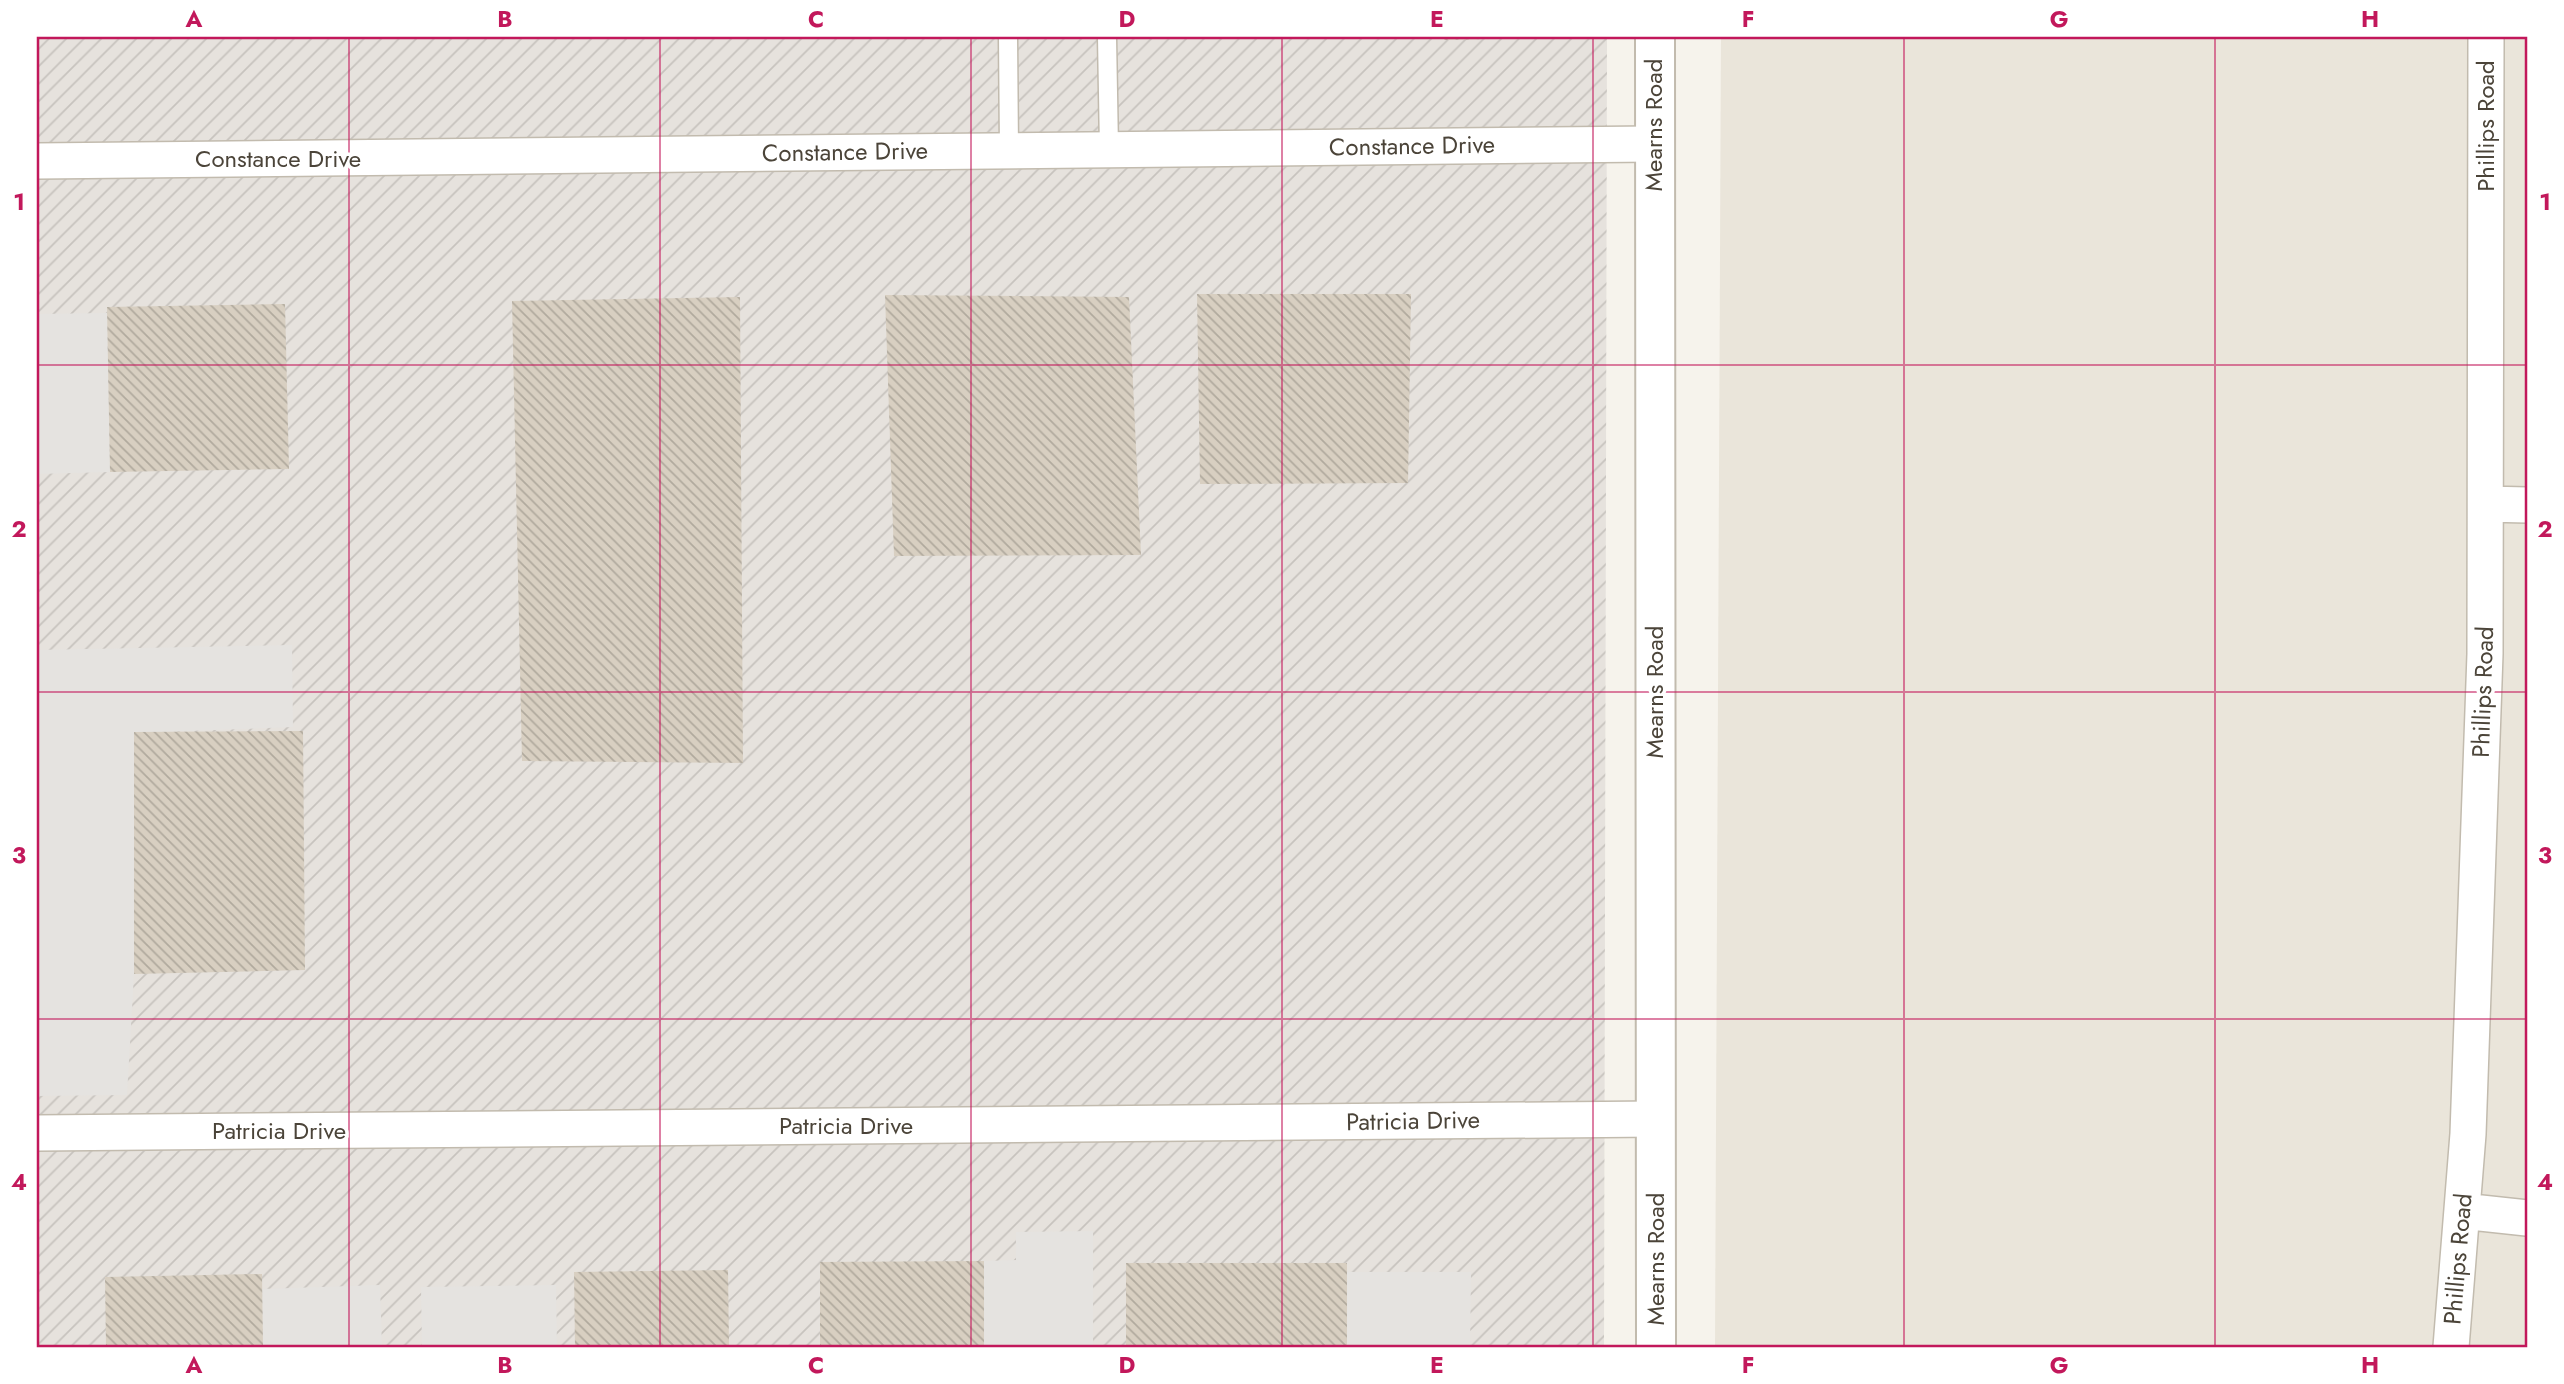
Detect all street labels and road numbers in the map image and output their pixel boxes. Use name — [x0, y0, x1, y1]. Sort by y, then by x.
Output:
street label: Mearns Road — [1636, 59, 1671, 191]
street label: Phillips Road — [2468, 60, 2503, 192]
street label: Constance Drive — [1329, 127, 1495, 164]
street label: Constance Drive — [762, 133, 928, 170]
street label: Constance Drive — [195, 141, 361, 176]
street label: Mearns Road — [1637, 626, 1672, 758]
street label: Phillips Road — [2463, 626, 2502, 758]
street label: Patricia Drive — [1346, 1102, 1480, 1139]
street label: Patricia Drive — [779, 1108, 913, 1143]
street label: Patricia Drive — [212, 1113, 346, 1148]
street label: Phillips Road — [2434, 1192, 2481, 1326]
street label: Mearns Road — [1638, 1193, 1673, 1325]

